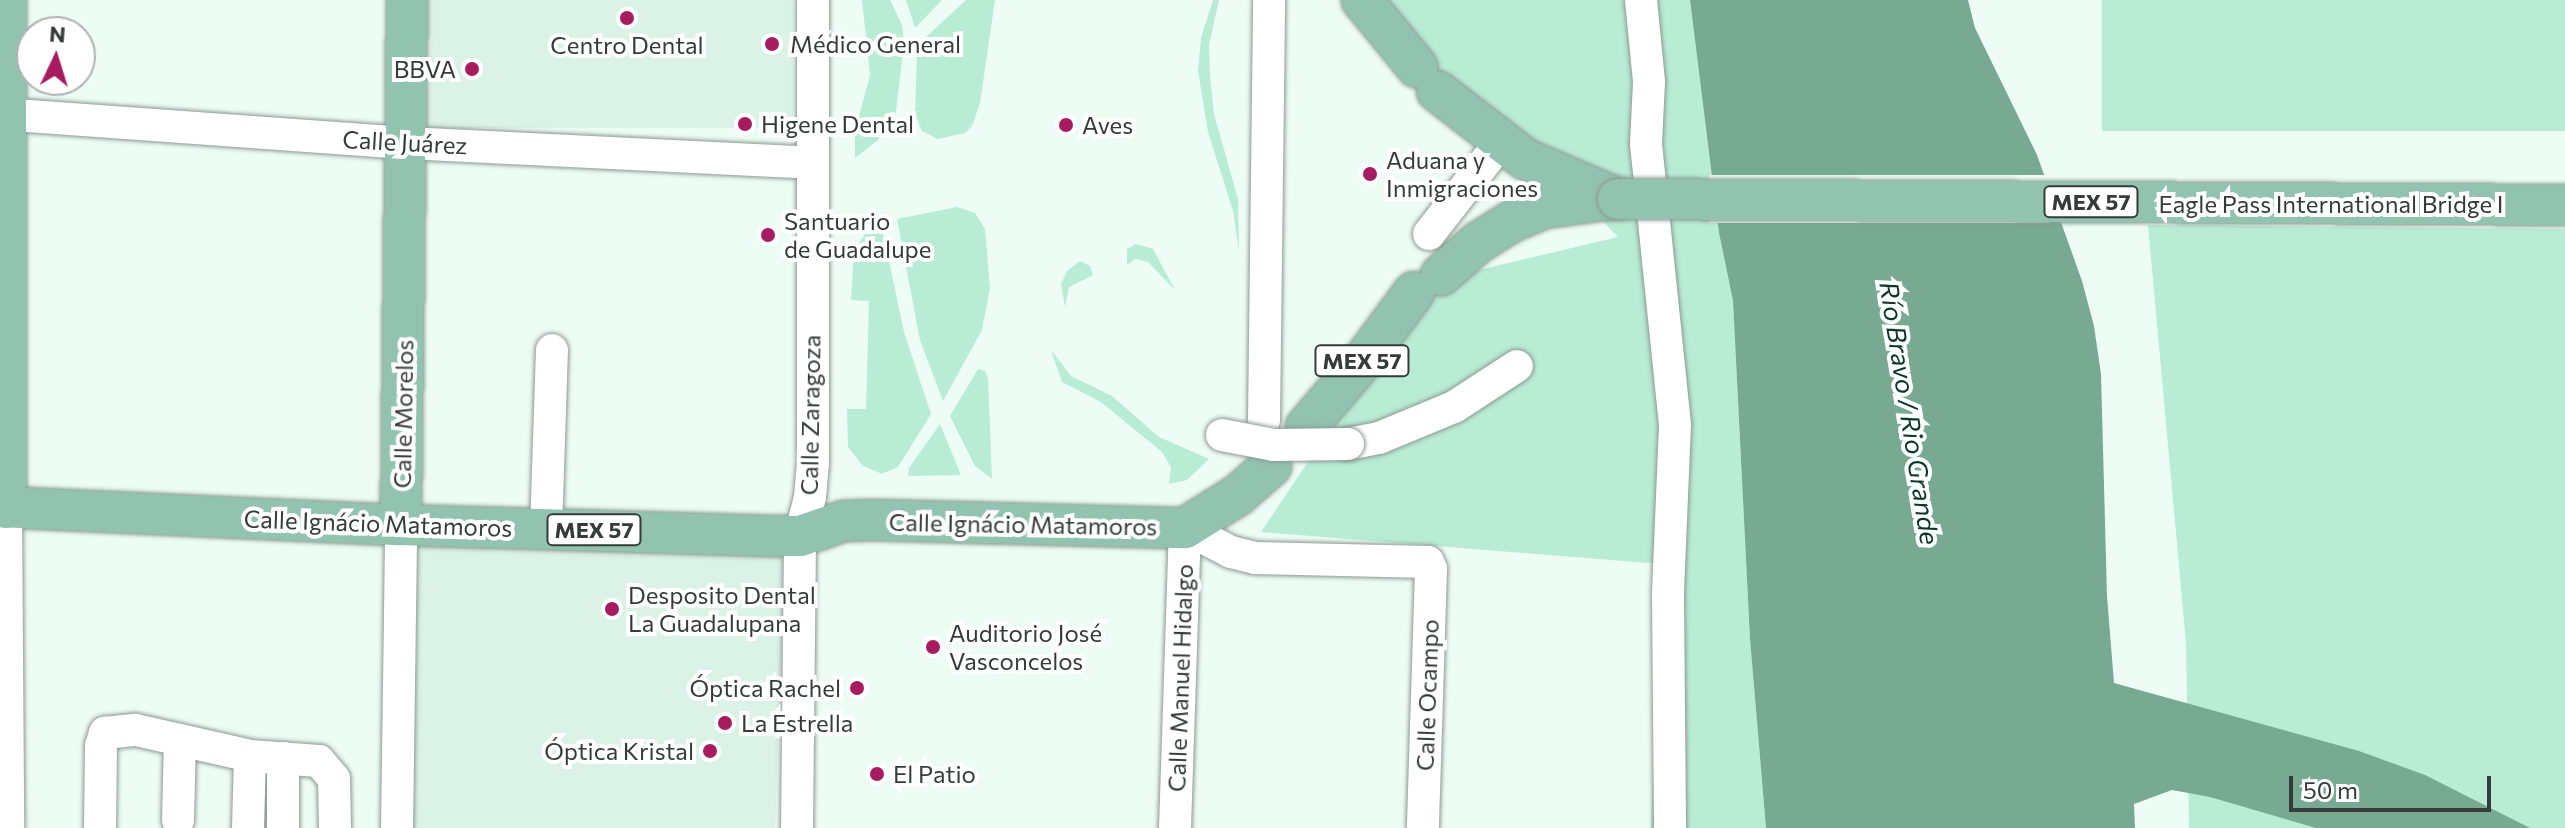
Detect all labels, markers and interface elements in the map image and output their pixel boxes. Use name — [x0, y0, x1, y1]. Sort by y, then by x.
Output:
marker: Centro Dental — [618, 9, 636, 27]
north arrow — [16, 16, 96, 96]
text: N — [48, 20, 67, 48]
place label: Médico General — [790, 30, 961, 58]
place label: Centro Dental — [550, 31, 704, 59]
marker: Médico General — [761, 33, 783, 55]
place label: BBVA — [394, 55, 456, 83]
marker: BBVA — [463, 60, 481, 78]
place label: Higene Dental — [761, 110, 914, 138]
place label: Aves — [1082, 111, 1133, 139]
marker: Higene Dental — [736, 115, 754, 133]
marker: Aves — [1057, 116, 1075, 134]
street label: Calle Juárez — [342, 124, 468, 160]
place label: Aduana y Inmigraciones — [1386, 146, 1538, 202]
marker: Aduana y Inmigraciones — [1361, 165, 1379, 183]
road number: MEX 57 — [2043, 184, 2139, 220]
street label: Eagle Pass International Bridge I — [2158, 190, 2504, 218]
place label: Santuario de Guadalupe — [784, 207, 931, 263]
marker: Santuario de Guadalupe — [759, 226, 777, 244]
water label: Río Bravo / Rio Grande — [1874, 279, 1946, 547]
street label: Calle Zaragoza — [794, 334, 826, 496]
street label: Calle Morelos — [387, 339, 419, 489]
road number: MEX 57 — [1314, 343, 1410, 379]
street label: Calle Ignácio Matamoros — [243, 504, 513, 542]
street label: Calle Ignácio Matamoros — [889, 507, 1157, 541]
road number: MEX 57 — [546, 512, 642, 548]
street label: Calle Manuel Hidalgo — [1162, 564, 1198, 792]
place label: Desposito Dental La Guadalupana — [628, 581, 816, 637]
marker: Desposito Dental La Guadalupana — [603, 600, 621, 618]
place label: Auditorio José Vasconcelos — [949, 619, 1102, 675]
street label: Calle Ocampo — [1410, 619, 1444, 771]
marker: Auditorio José Vasconcelos — [924, 638, 942, 656]
place label: Óptica Rachel — [689, 674, 841, 702]
marker: Óptica Rachel — [848, 679, 866, 697]
place label: La Estrella — [741, 709, 853, 737]
marker: La Estrella — [716, 714, 734, 732]
place label: Óptica Kristal — [544, 737, 694, 765]
marker: Óptica Kristal — [701, 742, 719, 760]
place label: El Patio — [893, 760, 976, 788]
scale bar — [2293, 760, 2495, 810]
marker: El Patio — [868, 765, 886, 783]
text: 50 m — [2303, 775, 2358, 804]

